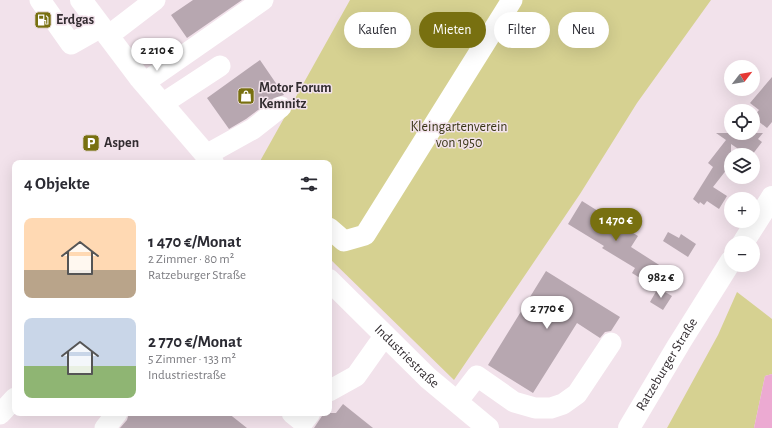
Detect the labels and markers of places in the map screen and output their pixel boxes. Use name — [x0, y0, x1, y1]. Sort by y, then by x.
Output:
fuel station icon: Erdgas — [33, 10, 53, 30]
place label: Erdgas — [56, 13, 94, 27]
pin: 2 210 € — [120, 38, 194, 72]
place label: Motor Forum Kemnitz — [259, 81, 332, 111]
shop icon: Motor Forum Kemnitz — [236, 86, 256, 106]
parking icon: Aspen — [81, 133, 101, 153]
place label: Aspen — [104, 136, 139, 150]
pin: 1 470 € — [579, 208, 653, 242]
pin: 982 € — [633, 265, 689, 299]
pin: 2 770 € — [510, 296, 584, 330]

